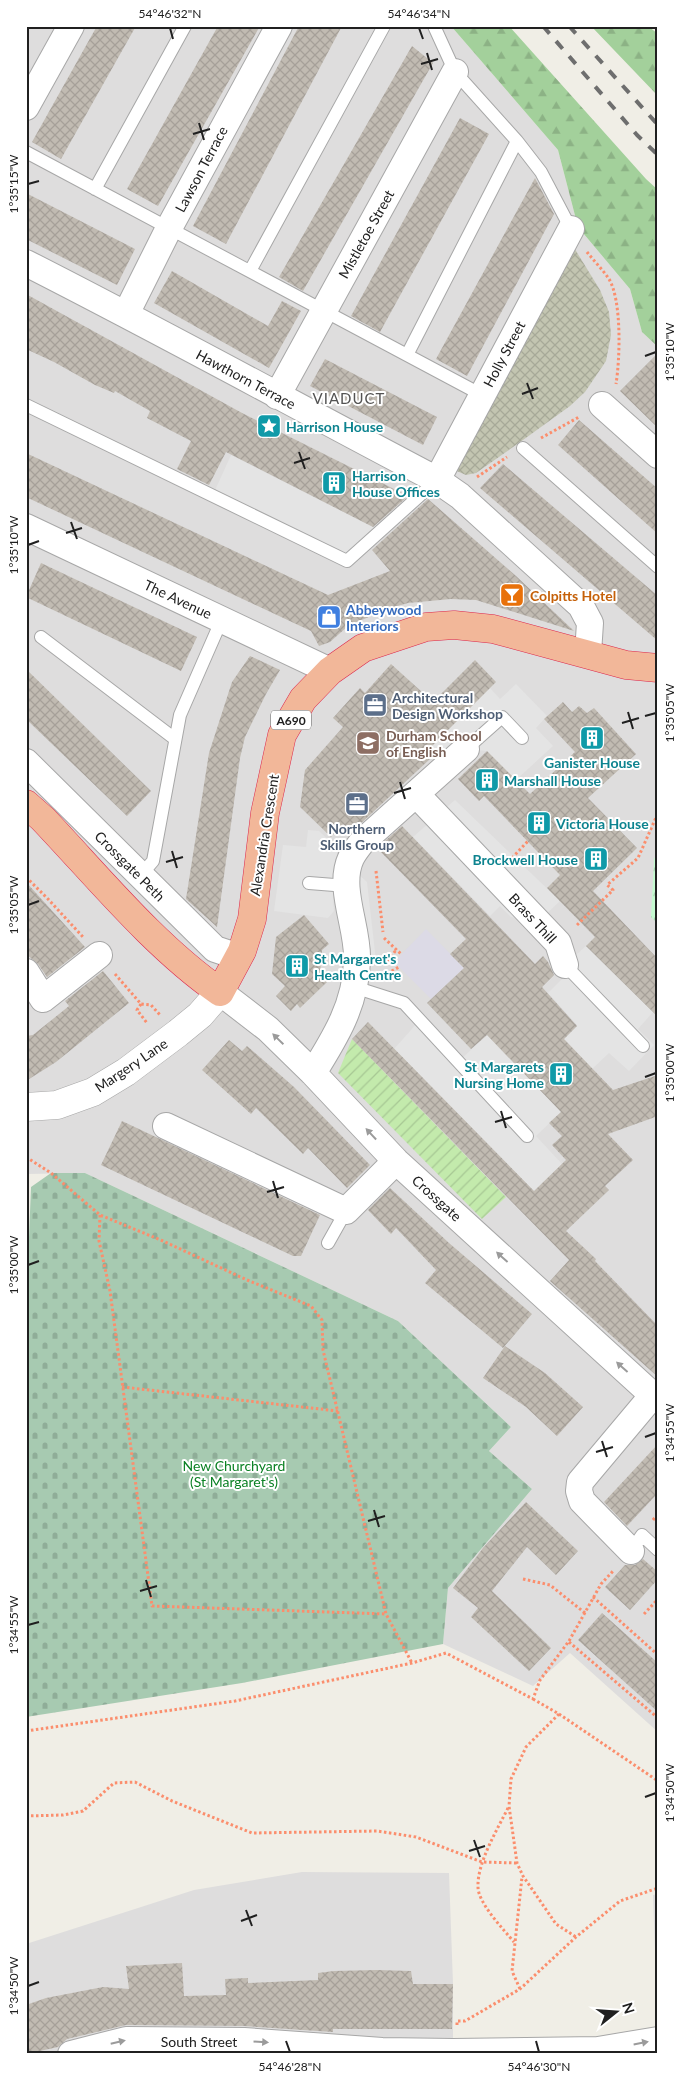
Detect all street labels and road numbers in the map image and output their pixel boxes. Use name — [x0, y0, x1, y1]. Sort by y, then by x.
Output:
street label: Lawson Terrace — [171, 123, 231, 215]
street label: Mistletoe Street — [335, 187, 397, 281]
street label: Holly Street — [480, 318, 528, 390]
street label: Hawthorn Terrace — [193, 346, 299, 412]
street label: The Avenue — [141, 576, 215, 622]
road number: A690 — [271, 710, 311, 730]
street label: Alexandria Crescent — [246, 773, 282, 897]
street label: Crossgate Peth — [91, 827, 169, 905]
street label: Brass Thill — [506, 890, 560, 946]
street label: Margery Lane — [91, 1034, 171, 1096]
street label: Crossgate — [409, 1171, 465, 1225]
street label: South Street — [161, 2033, 237, 2050]

